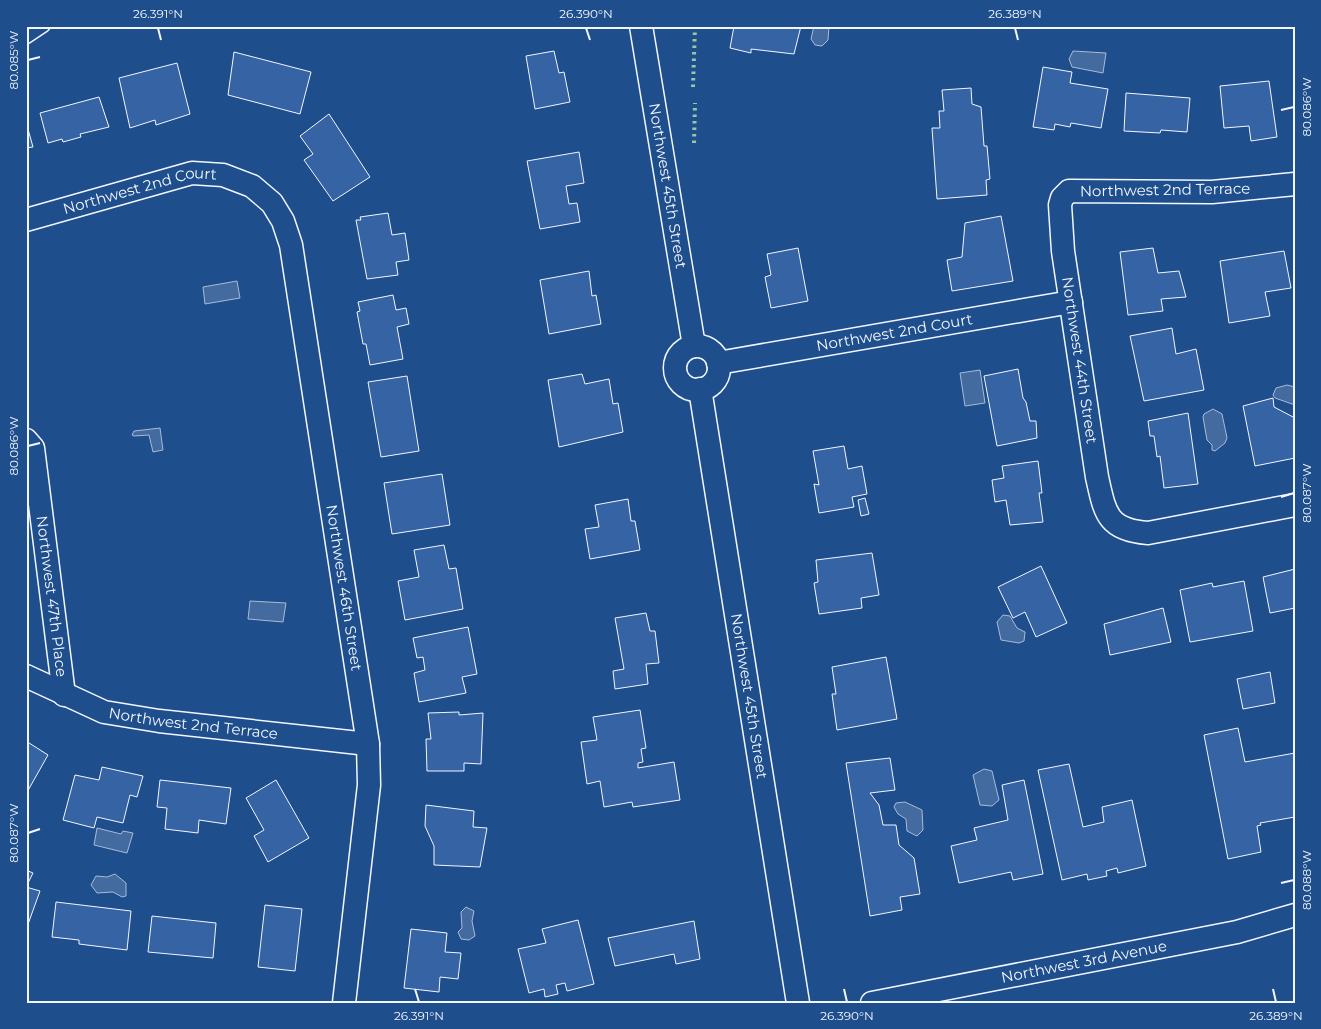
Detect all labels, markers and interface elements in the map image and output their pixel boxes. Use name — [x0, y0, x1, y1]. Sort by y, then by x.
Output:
text: 26.391°N — [133, 6, 183, 21]
text: 26.390°N — [559, 6, 613, 21]
text: 26.389°N — [988, 6, 1042, 21]
text: 80.085°W — [6, 31, 21, 89]
text: 80.086°W — [1299, 77, 1314, 137]
street label: Northwest 45th Street — [645, 102, 691, 270]
street label: Northwest 2nd Court — [61, 163, 217, 218]
street label: Northwest 2nd Terrace — [1080, 179, 1250, 200]
street label: Northwest 44th Street — [1058, 275, 1102, 445]
street label: Northwest 2nd Court — [815, 309, 974, 355]
text: 80.086°W — [6, 416, 21, 476]
text: 80.087°W — [1299, 463, 1314, 523]
street label: Northwest 46th Street — [322, 503, 367, 672]
street label: Northwest 47th Place — [33, 514, 72, 678]
street label: Northwest 45th Street — [727, 612, 772, 780]
street label: Northwest 2nd Terrace — [107, 703, 279, 743]
text: 80.087°W — [6, 803, 21, 863]
text: 80.088°W — [1299, 850, 1314, 910]
street label: Northwest 3rd Avenue — [999, 936, 1168, 987]
text: 26.391°N — [394, 1008, 444, 1023]
text: 26.390°N — [820, 1008, 874, 1023]
text: 26.389°N — [1249, 1008, 1303, 1023]

